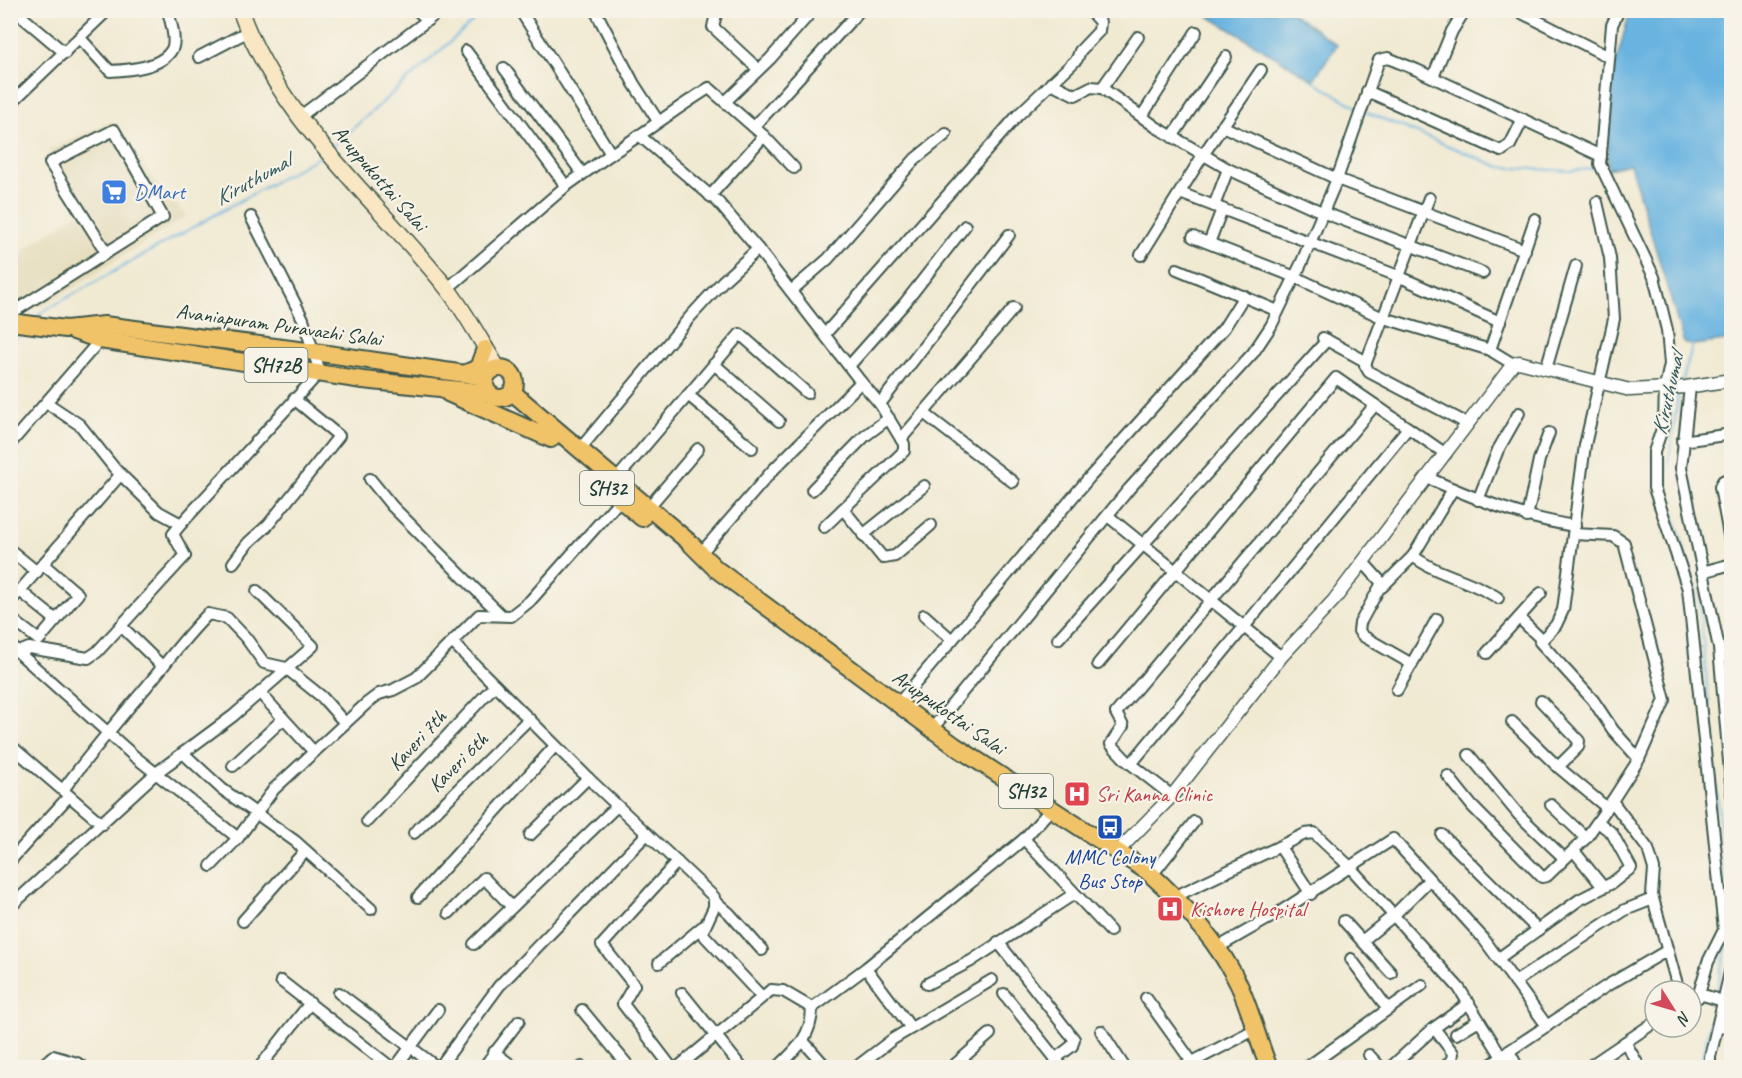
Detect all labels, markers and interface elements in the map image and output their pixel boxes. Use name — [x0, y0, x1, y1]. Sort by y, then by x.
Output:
street label: Aruppukottai Salai — [327, 120, 435, 239]
water label: Kiruthumal — [210, 144, 302, 212]
supermarket icon: DMart — [99, 177, 129, 207]
place label: DMart — [134, 179, 187, 205]
street label: Avaniapuram Puravazhi Salai — [175, 298, 386, 353]
water label: Kiruthumal — [1645, 344, 1693, 438]
road number: SH72B — [244, 348, 308, 382]
road number: SH32 — [580, 471, 634, 505]
street label: Aruppukottai Salai — [887, 664, 1013, 762]
street label: Kaveri 7th — [382, 703, 453, 776]
street label: Kaveri 6th — [422, 725, 495, 798]
road number: SH32 — [999, 774, 1053, 808]
hospital icon: Sri Kanna Clinic — [1062, 779, 1092, 809]
place label: Sri Kanna Clinic — [1096, 781, 1213, 807]
bus stop icon: MMC Colony Bus Stop — [1095, 812, 1125, 842]
place label: MMC Colony Bus Stop — [1065, 844, 1157, 894]
hospital icon: Kishore Hospital — [1155, 894, 1185, 924]
place label: Kishore Hospital — [1190, 896, 1309, 922]
north arrow — [1643, 979, 1703, 1039]
text: N — [1671, 1007, 1695, 1030]

